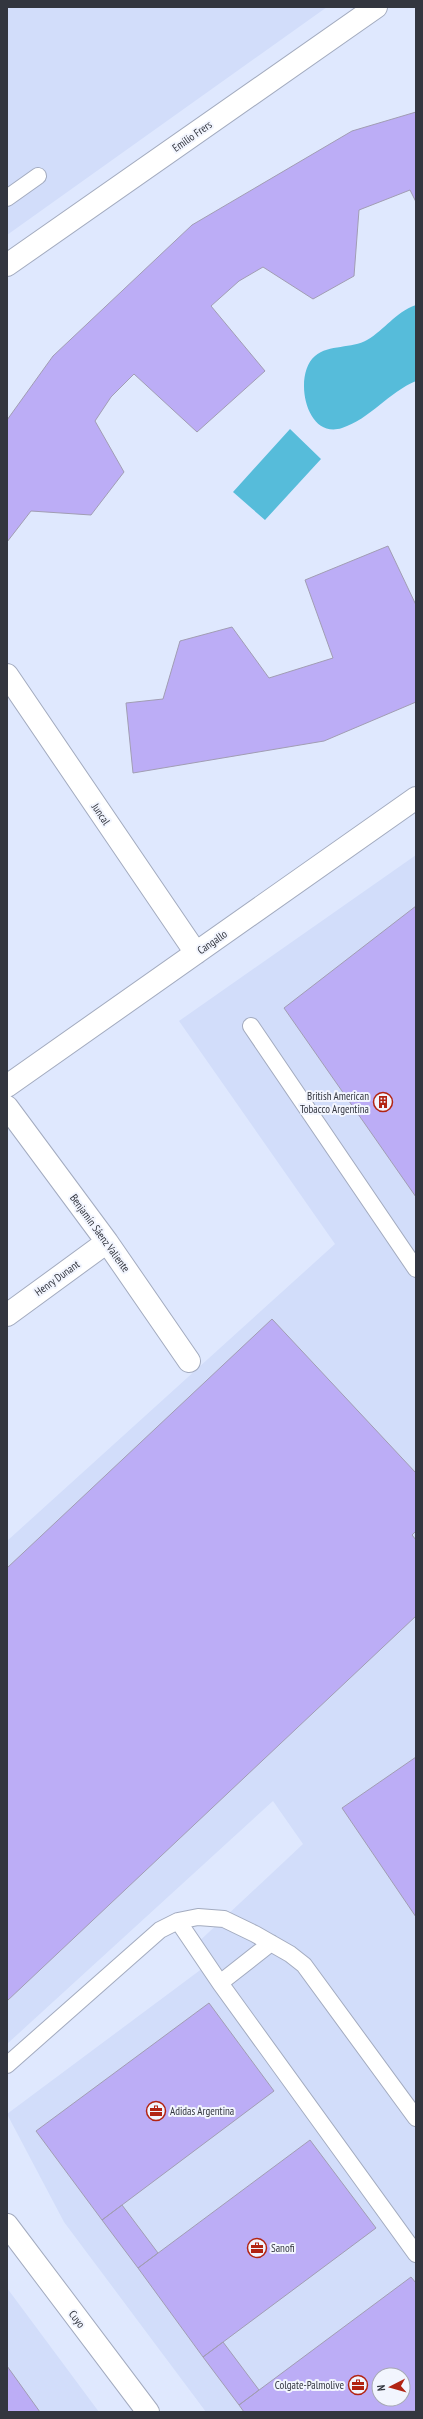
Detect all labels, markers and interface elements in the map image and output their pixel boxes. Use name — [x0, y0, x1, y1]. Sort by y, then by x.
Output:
street label: Emilio Frers — [169, 117, 215, 155]
street label: Juncal — [88, 800, 114, 828]
street label: Cangallo — [194, 927, 230, 957]
place label: British American Tobacco Argentina — [300, 1089, 369, 1116]
building icon: British American Tobacco Argentina — [372, 1091, 394, 1113]
street label: Benjamín Sáenz Valiente — [67, 1191, 133, 1275]
street label: Henry Dunant — [32, 1257, 82, 1299]
office icon: Adidas Argentina — [145, 2100, 167, 2122]
place label: Adidas Argentina — [170, 2104, 234, 2118]
office icon: Sanofi — [246, 2237, 268, 2259]
place label: Sanofi — [271, 2241, 295, 2255]
street label: Cuyo — [66, 2307, 88, 2331]
north arrow — [371, 2367, 411, 2407]
office icon: Colgate-Palmolive — [347, 2374, 369, 2396]
place label: Colgate-Palmolive — [275, 2378, 344, 2392]
text: N — [374, 2384, 388, 2392]

